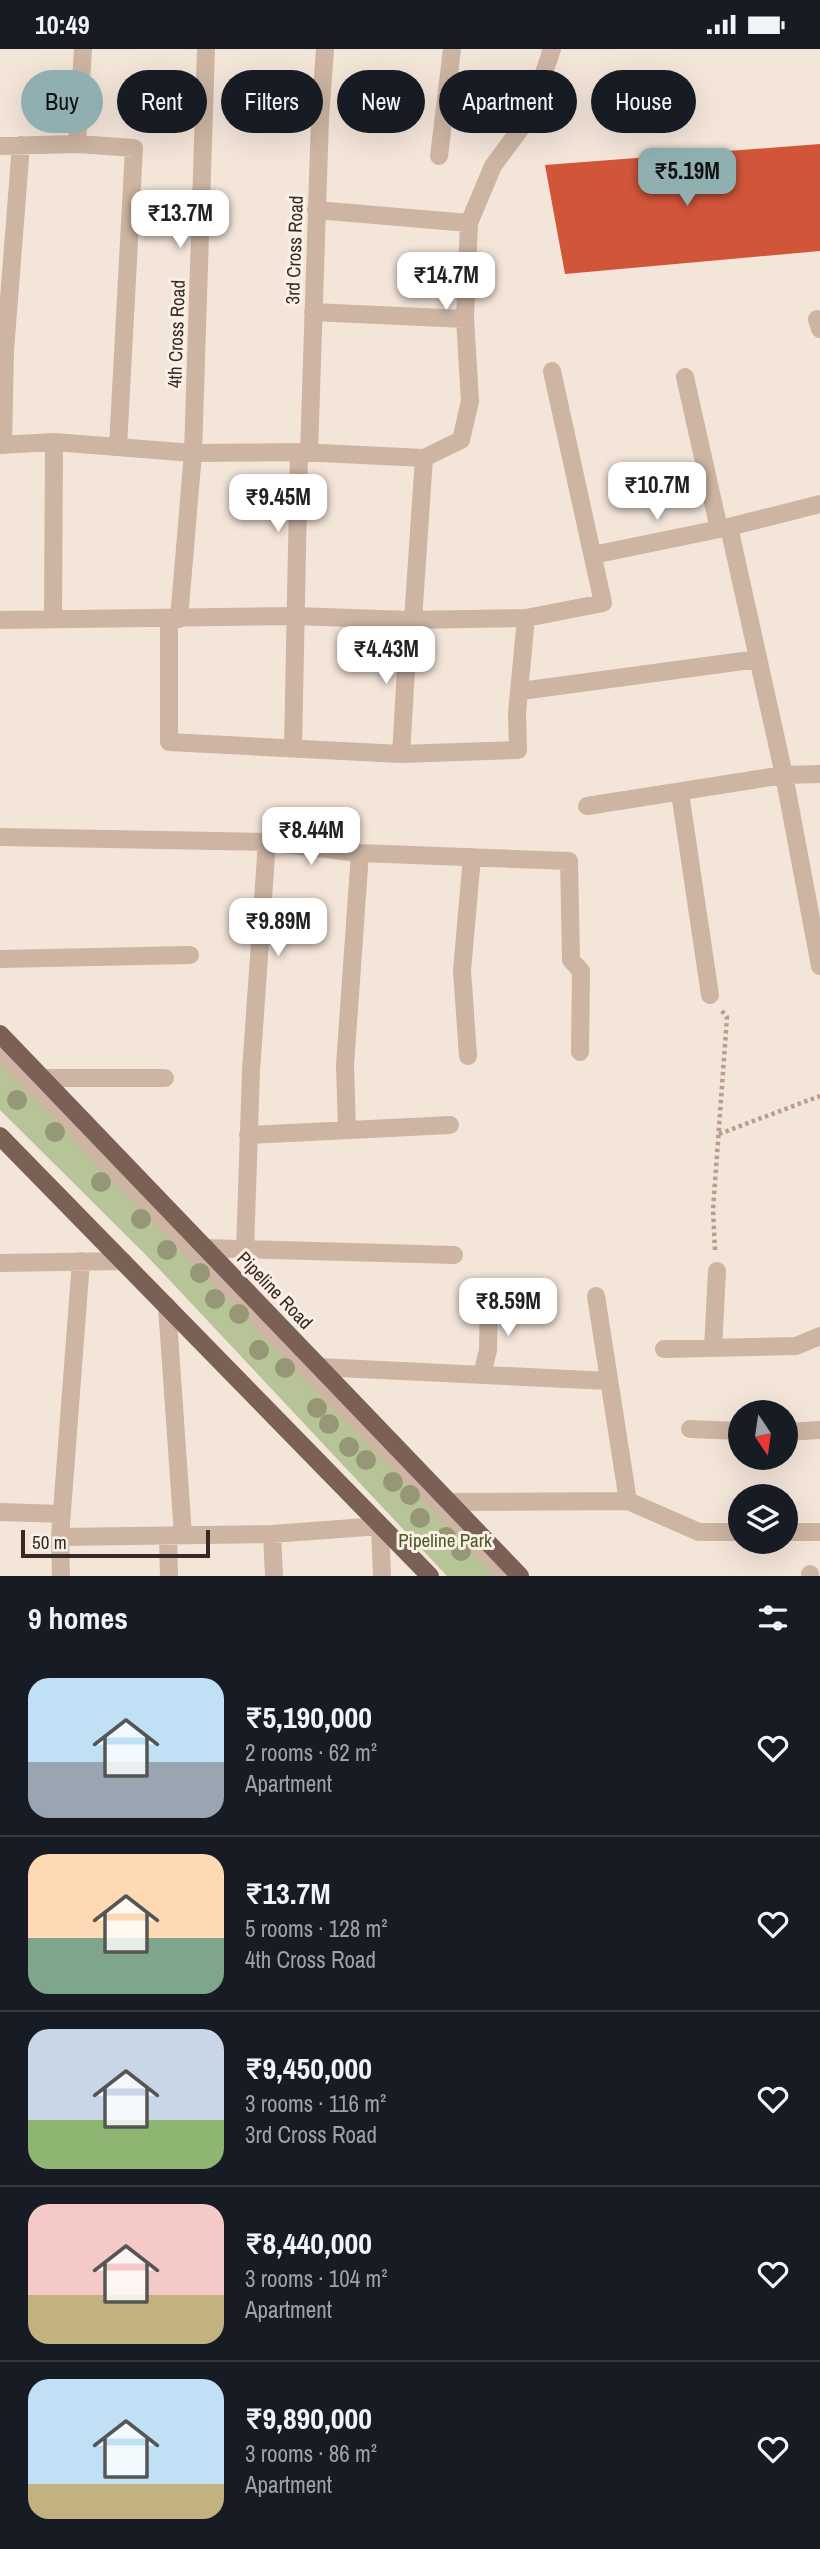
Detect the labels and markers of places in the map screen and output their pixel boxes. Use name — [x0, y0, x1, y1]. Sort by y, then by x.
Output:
pin: ₹5.19M — [630, 149, 744, 208]
pin: ₹13.7M — [123, 191, 237, 250]
pin: ₹14.7M — [389, 253, 503, 312]
pin: ₹10.7M — [600, 463, 714, 522]
pin: ₹9.45M — [221, 475, 335, 534]
pin: ₹4.43M — [329, 627, 443, 686]
pin: ₹8.44M — [254, 807, 368, 867]
pin: ₹9.89M — [221, 899, 335, 958]
pin: ₹8.59M — [451, 1279, 565, 1338]

